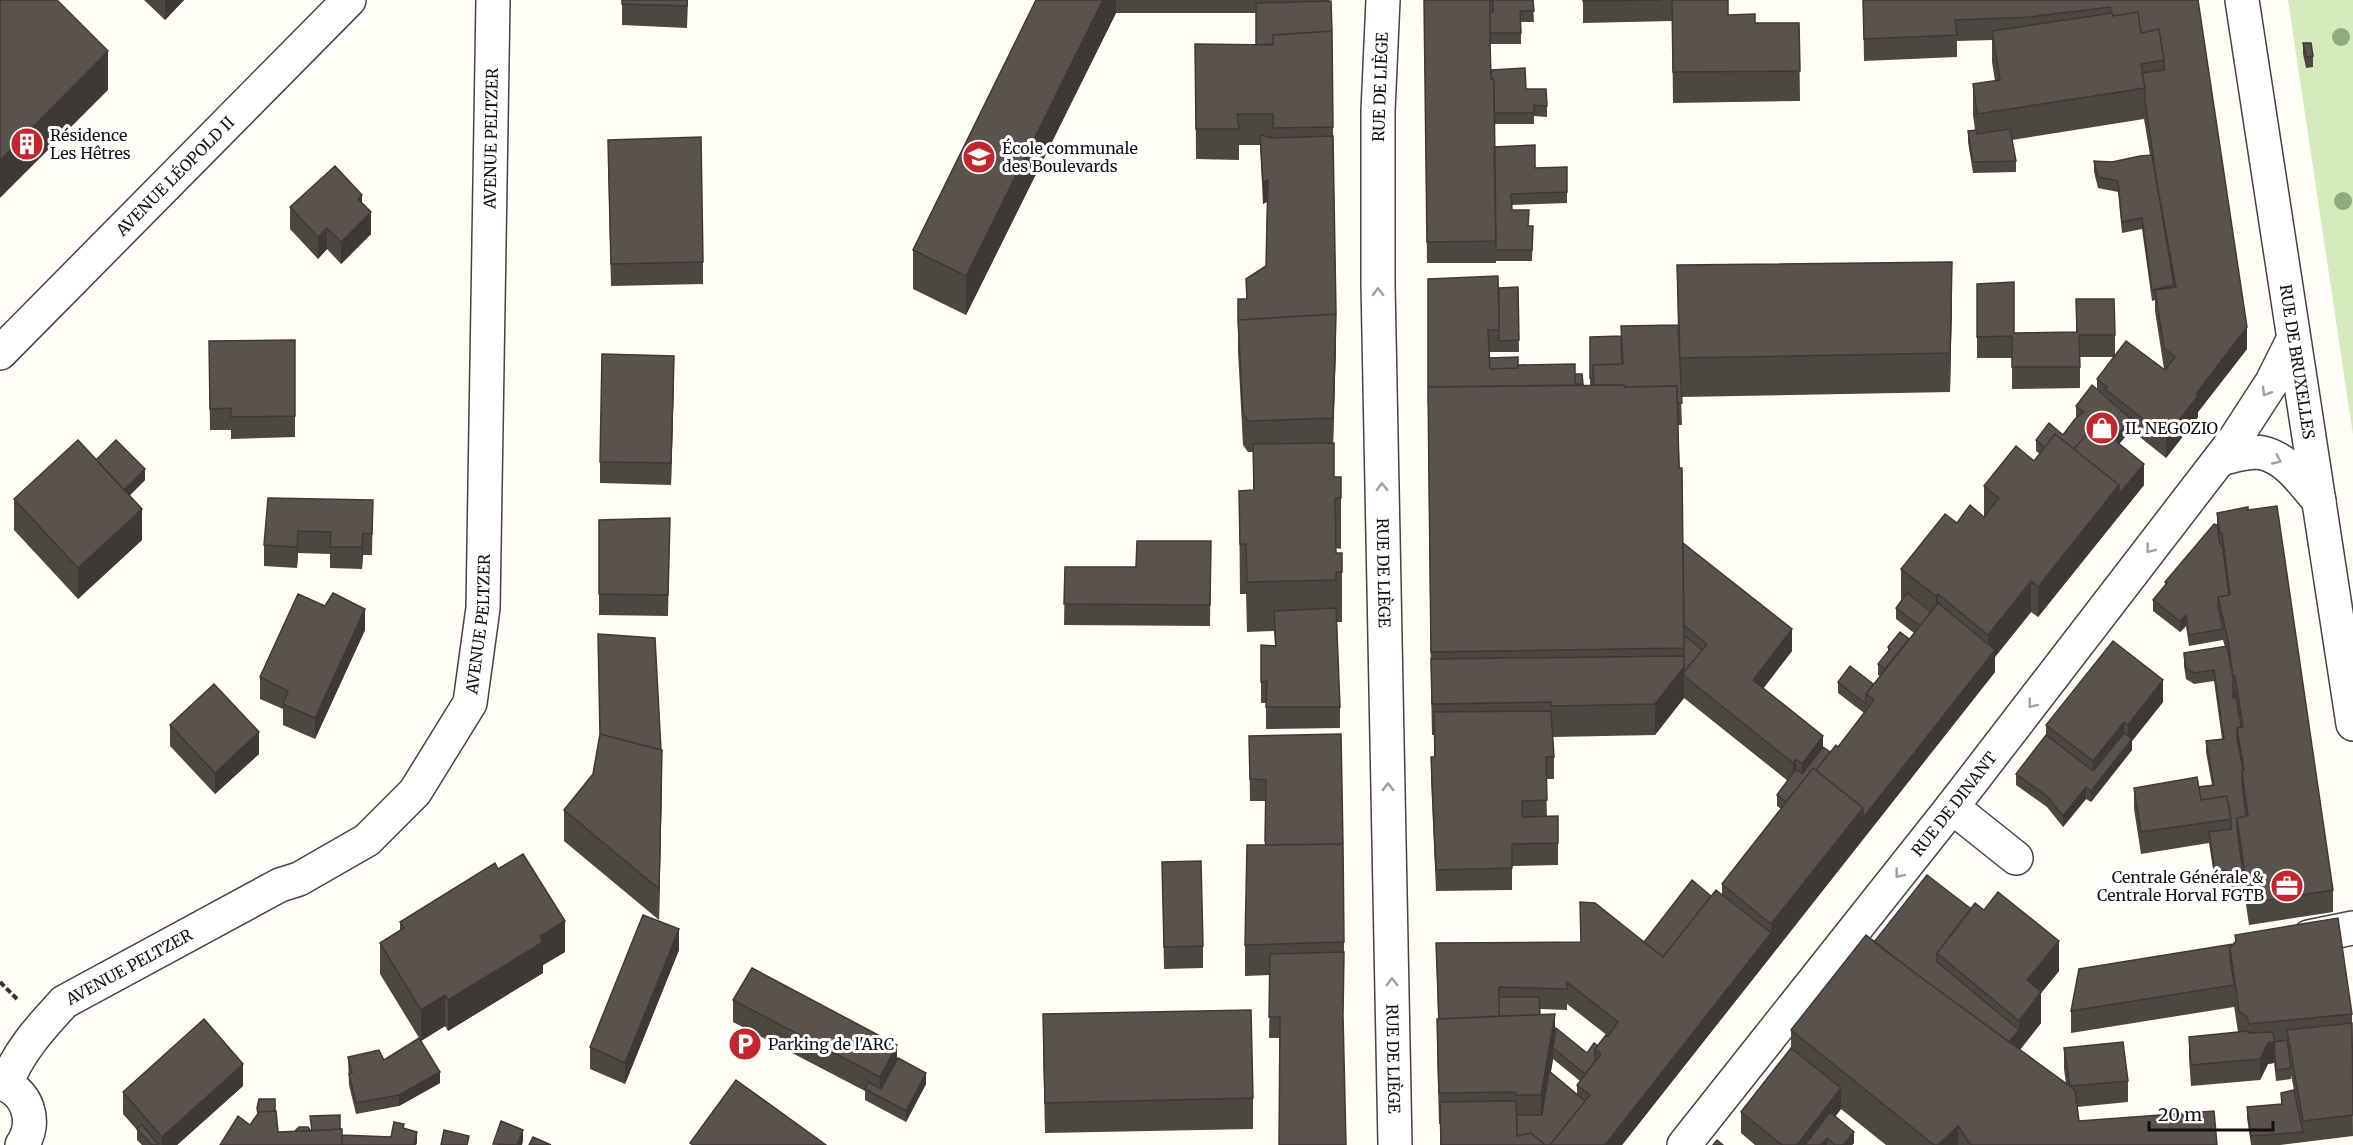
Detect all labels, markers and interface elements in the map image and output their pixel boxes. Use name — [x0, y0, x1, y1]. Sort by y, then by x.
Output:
street label: RUE DE LIÈGE — [1368, 31, 1392, 142]
street label: AVENUE PELTZER — [480, 67, 502, 210]
street label: AVENUE LÉOPOLD II — [111, 112, 238, 241]
place label: Résidence Les Hêtres — [50, 125, 131, 163]
building icon: Résidence Les Hêtres — [9, 126, 45, 162]
place label: École communale des Boulevards — [1002, 138, 1138, 176]
school or university icon: École communale des Boulevards — [961, 139, 997, 175]
street label: RUE DE BRUXELLES — [2276, 283, 2319, 441]
one-way arrow — [1372, 287, 1384, 296]
one-way arrow — [2262, 386, 2274, 396]
shop icon: IL NEGOZIO — [2084, 410, 2120, 446]
place label: IL NEGOZIO — [2125, 418, 2219, 438]
one-way arrow — [2270, 452, 2281, 464]
one-way arrow — [1376, 482, 1388, 491]
street label: RUE DE LIÈGE — [1373, 518, 1395, 629]
one-way arrow — [2147, 542, 2158, 553]
street label: AVENUE PELTZER — [461, 553, 494, 696]
one-way arrow — [2028, 697, 2039, 708]
street label: RUE DE DINANT — [1907, 748, 2001, 860]
one-way arrow — [1382, 782, 1394, 791]
one-way arrow — [1895, 867, 1906, 878]
place label: Centrale Générale & Centrale Horval FGTB — [2097, 867, 2264, 905]
office icon: Centrale Générale & Centrale Horval FGTB — [2269, 868, 2305, 904]
street label: AVENUE PELTZER — [61, 924, 197, 1010]
one-way arrow — [1385, 977, 1398, 986]
street label: RUE DE LIÈGE — [1382, 1004, 1404, 1115]
parking icon: Parking de l'ARC — [727, 1026, 763, 1062]
place label: Parking de l'ARC — [768, 1034, 894, 1054]
scale bar — [2149, 1094, 2274, 1132]
text: 20 m — [2158, 1103, 2202, 1126]

